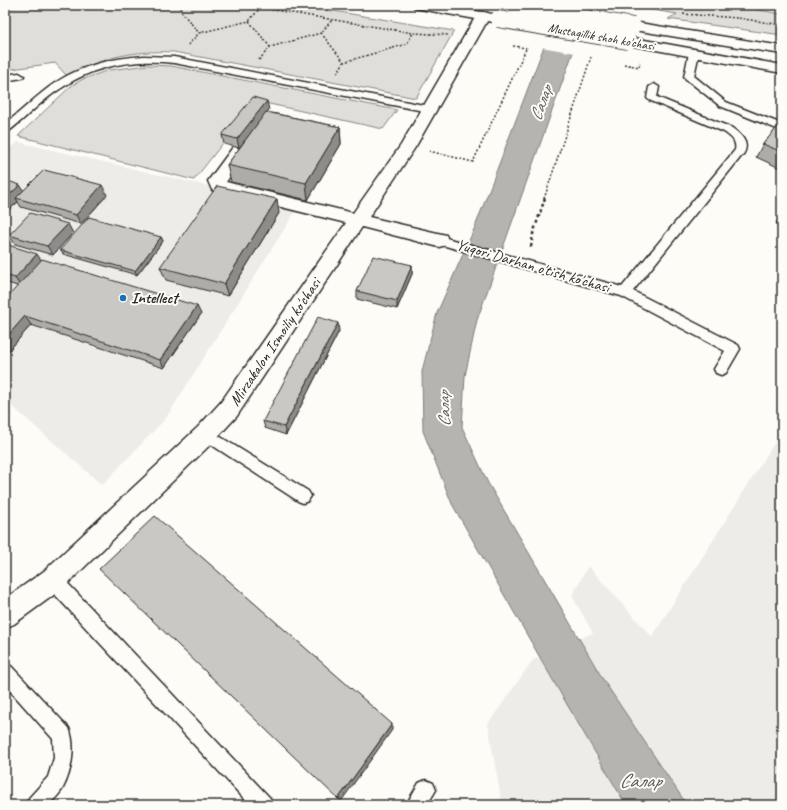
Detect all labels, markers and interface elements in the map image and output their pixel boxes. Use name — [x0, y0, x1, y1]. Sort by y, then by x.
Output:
street label: Mustaqillik shoh ko'chasi — [546, 20, 657, 55]
water label: Салар — [525, 80, 558, 123]
street label: Yuqori Darhan o'tish ko'chasi — [454, 235, 614, 298]
street label: Mirzakalon Ismoiliy ko'chasi — [225, 273, 326, 410]
place label: Intellect — [131, 288, 180, 308]
marker: Intellect — [118, 293, 128, 303]
water label: Салар — [433, 388, 455, 427]
water label: Салар — [619, 768, 664, 793]

